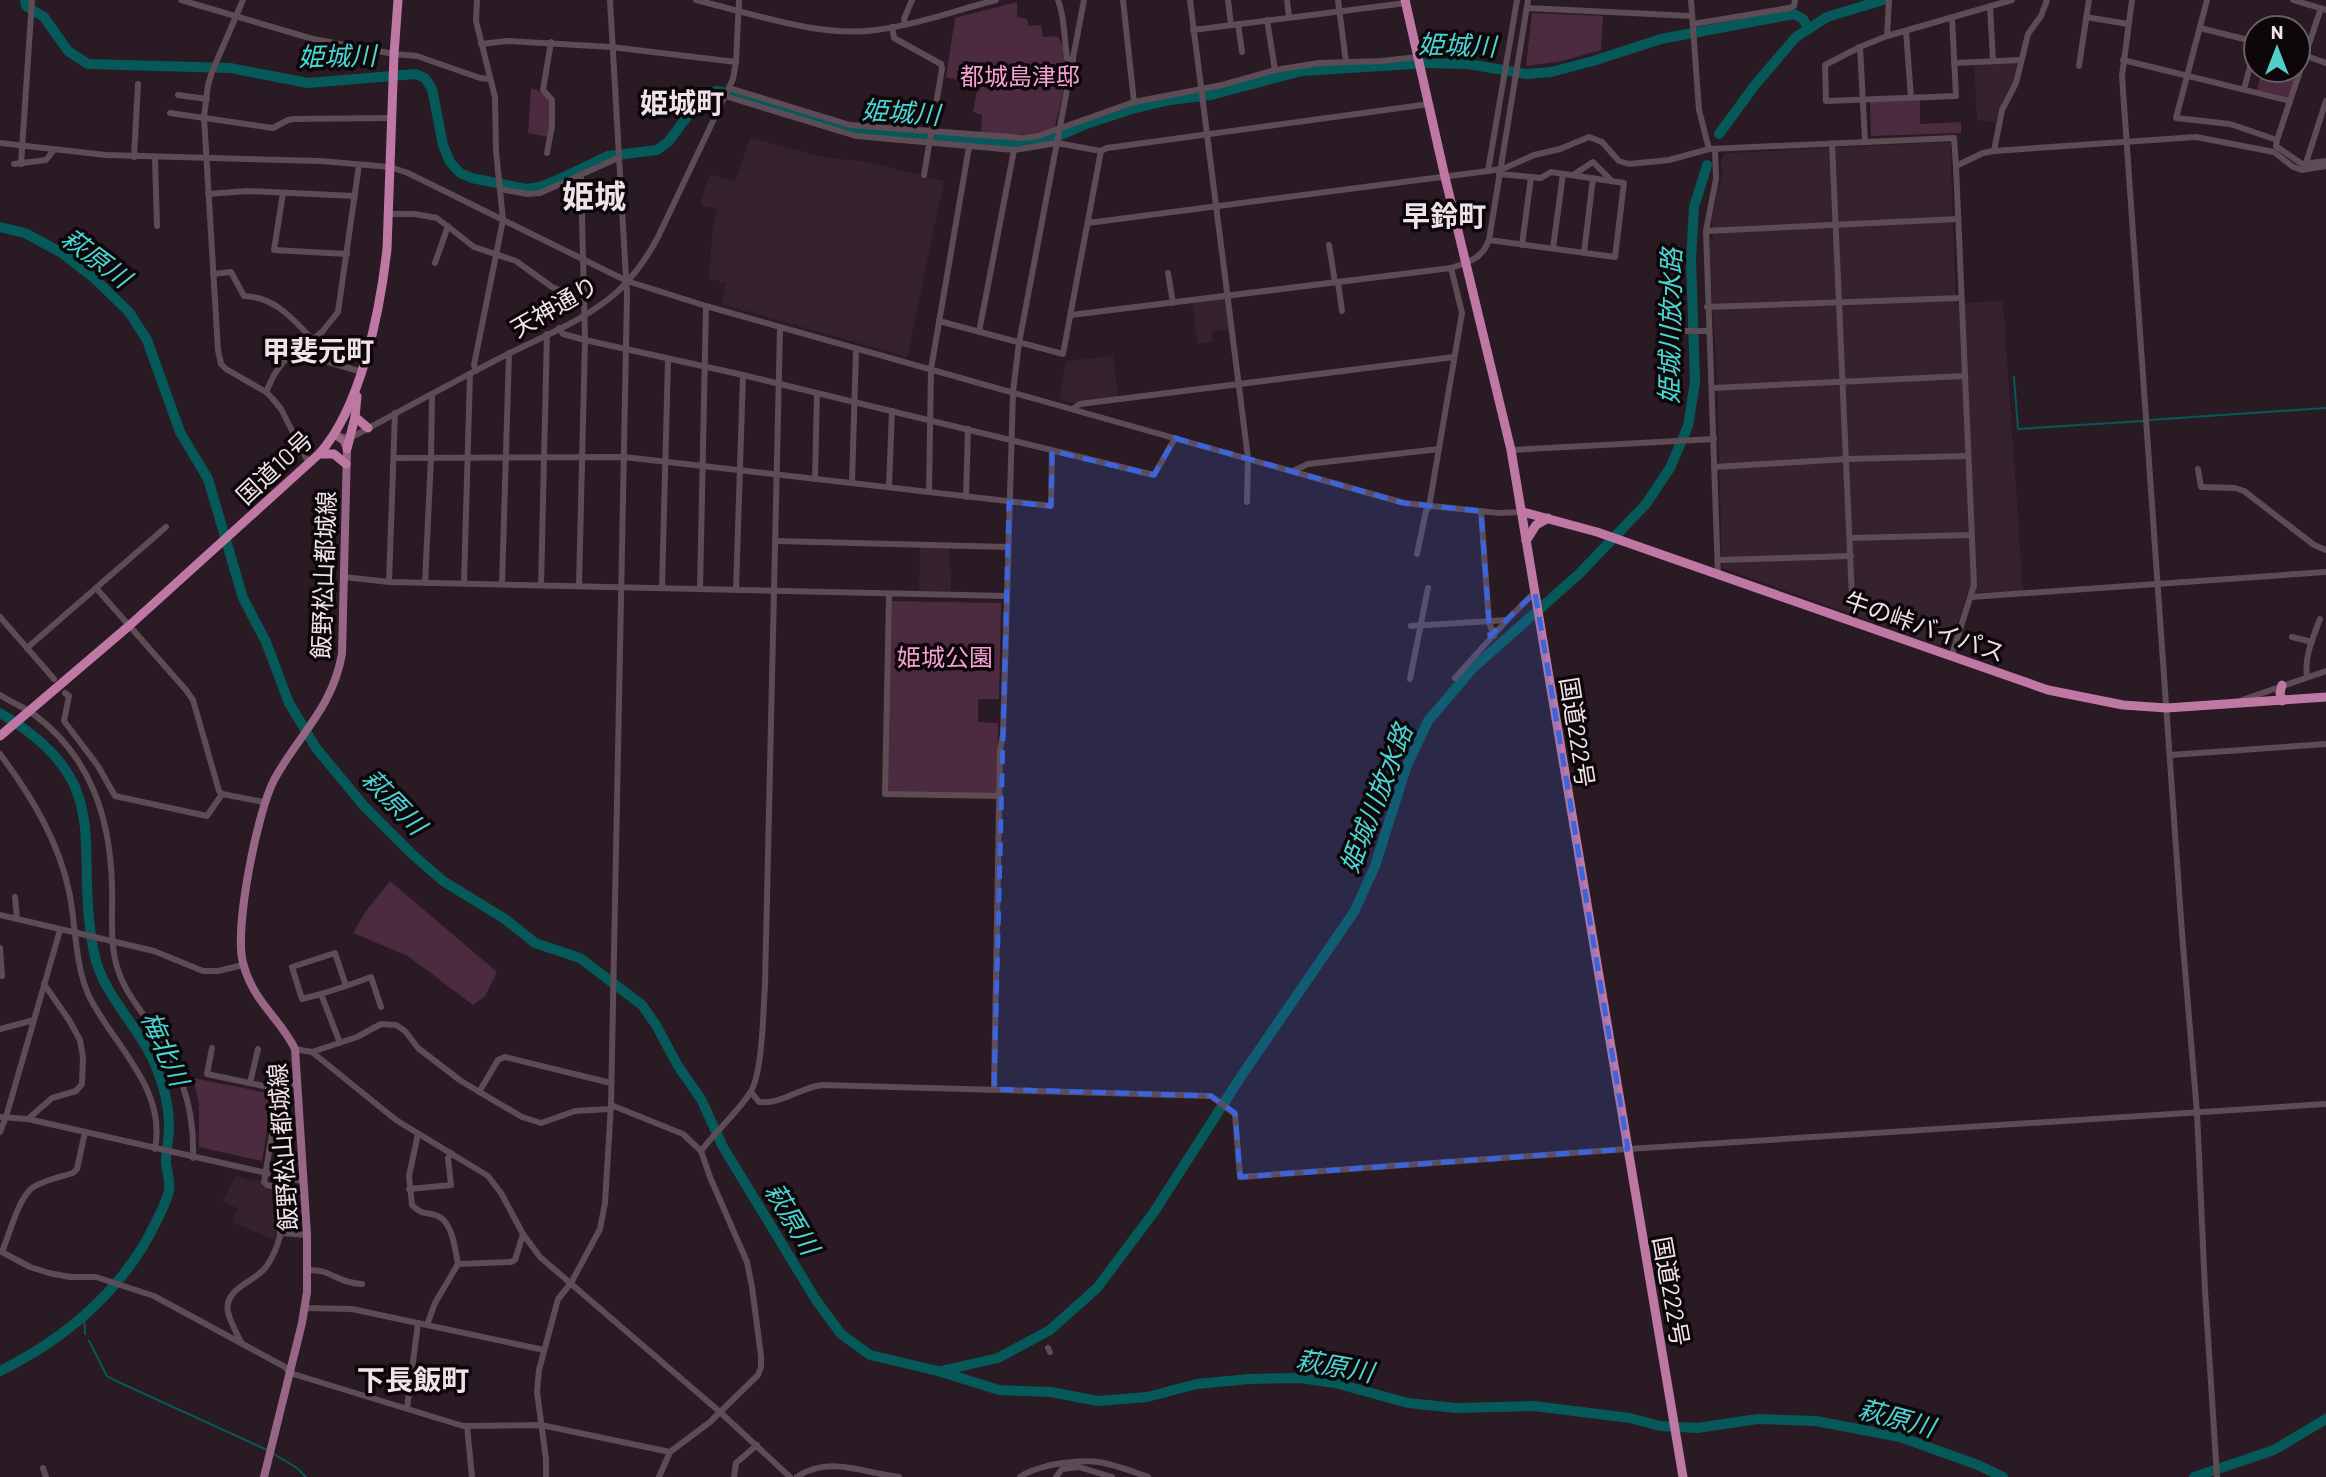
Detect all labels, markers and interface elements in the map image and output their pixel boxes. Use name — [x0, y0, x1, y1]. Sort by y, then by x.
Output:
north arrow — [2242, 14, 2312, 84]
text: N — [2271, 20, 2283, 43]
water label: 姫城川 — [1417, 27, 1500, 61]
water label: 姫城川 — [298, 39, 379, 71]
park label: 都城島津邸 — [960, 61, 1080, 90]
district label: 姫城町 — [640, 85, 724, 119]
water label: 姫城川 — [861, 93, 944, 129]
district label: 姫城 — [562, 176, 626, 214]
district label: 早鈴町 — [1402, 198, 1486, 232]
water label: 萩原川 — [57, 221, 140, 295]
water label: 姫城川放水路 — [1652, 246, 1686, 404]
street label: 天神通り — [505, 269, 603, 343]
district label: 甲斐元町 — [262, 333, 374, 367]
street label: 国道10号 — [230, 424, 318, 510]
street label: 飯野松山都城線 — [306, 491, 340, 659]
street label: 牛の峠バイパス — [1841, 585, 2009, 667]
park label: 姫城公園 — [897, 642, 993, 671]
street label: 国道222号 — [1555, 675, 1601, 789]
water label: 姫城川放水路 — [1333, 718, 1418, 876]
water label: 萩原川 — [357, 762, 435, 842]
water label: 梅北川 — [136, 1006, 197, 1093]
street label: 飯野松山都城線 — [262, 1062, 302, 1232]
water label: 萩原川 — [760, 1177, 828, 1262]
street label: 国道222号 — [1648, 1234, 1696, 1348]
water label: 萩原川 — [1294, 1343, 1379, 1388]
district label: 下長飯町 — [357, 1362, 469, 1396]
water label: 萩原川 — [1855, 1392, 1942, 1443]

